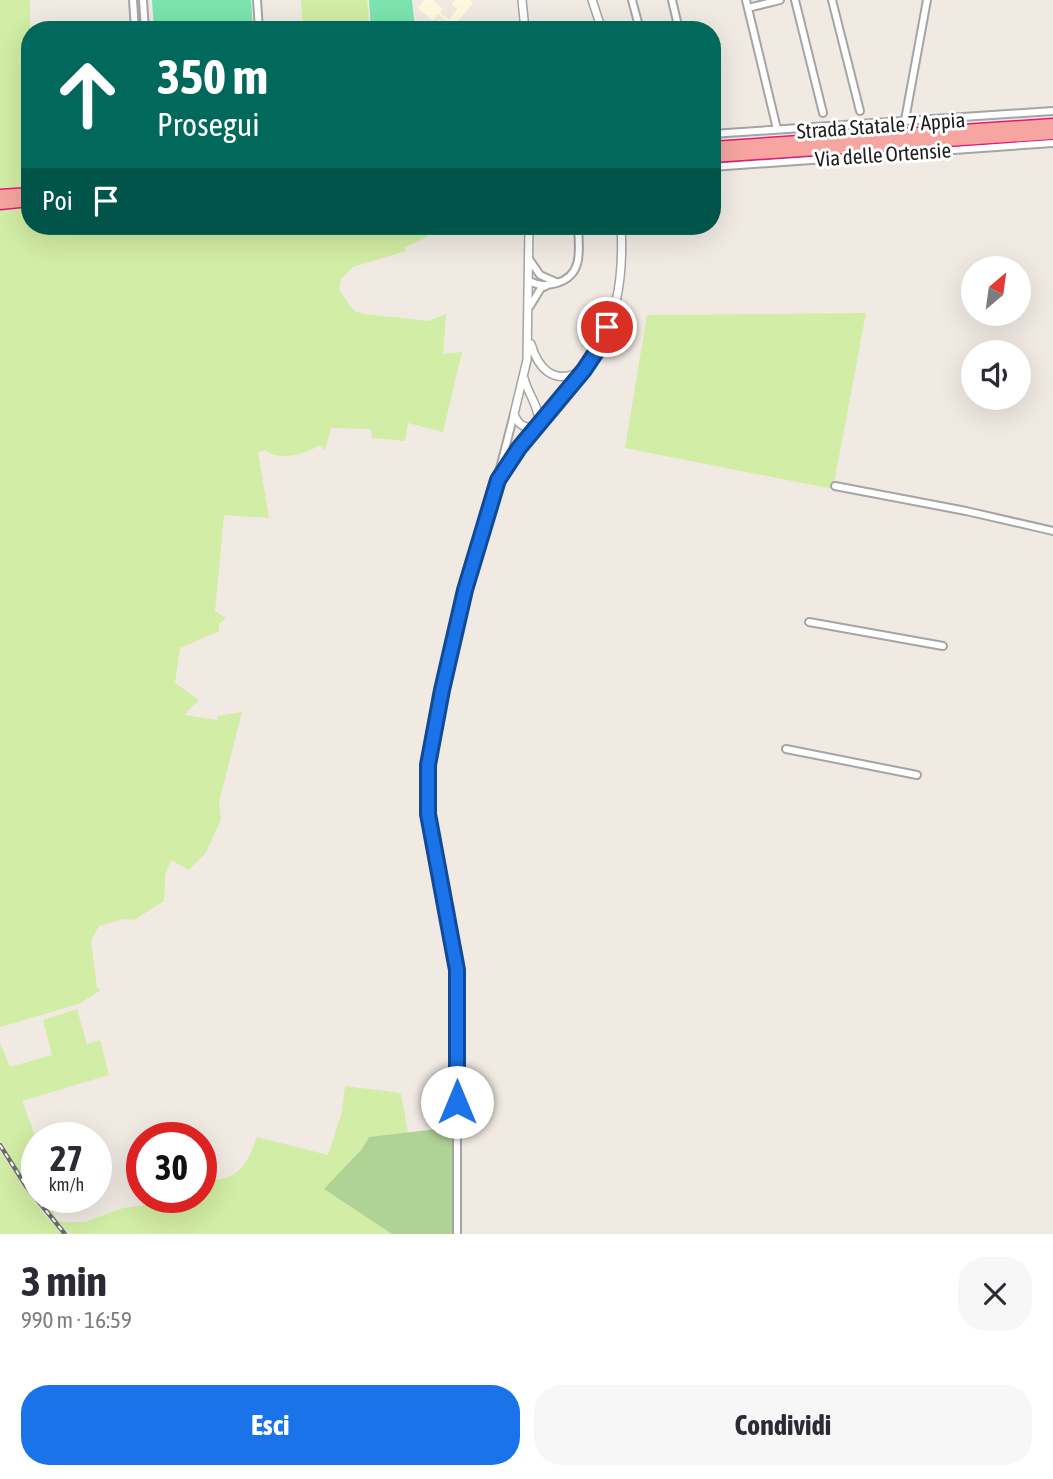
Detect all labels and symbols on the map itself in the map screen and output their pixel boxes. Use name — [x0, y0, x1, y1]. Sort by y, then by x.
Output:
street label: Strada Statale 7 Appia — [796, 107, 966, 143]
street label: Via delle Ortensie — [814, 137, 952, 171]
north arrow — [961, 256, 1031, 326]
pin — [577, 297, 637, 357]
position arrow — [420, 1065, 494, 1139]
speed limit sign: 30 — [126, 1122, 217, 1213]

